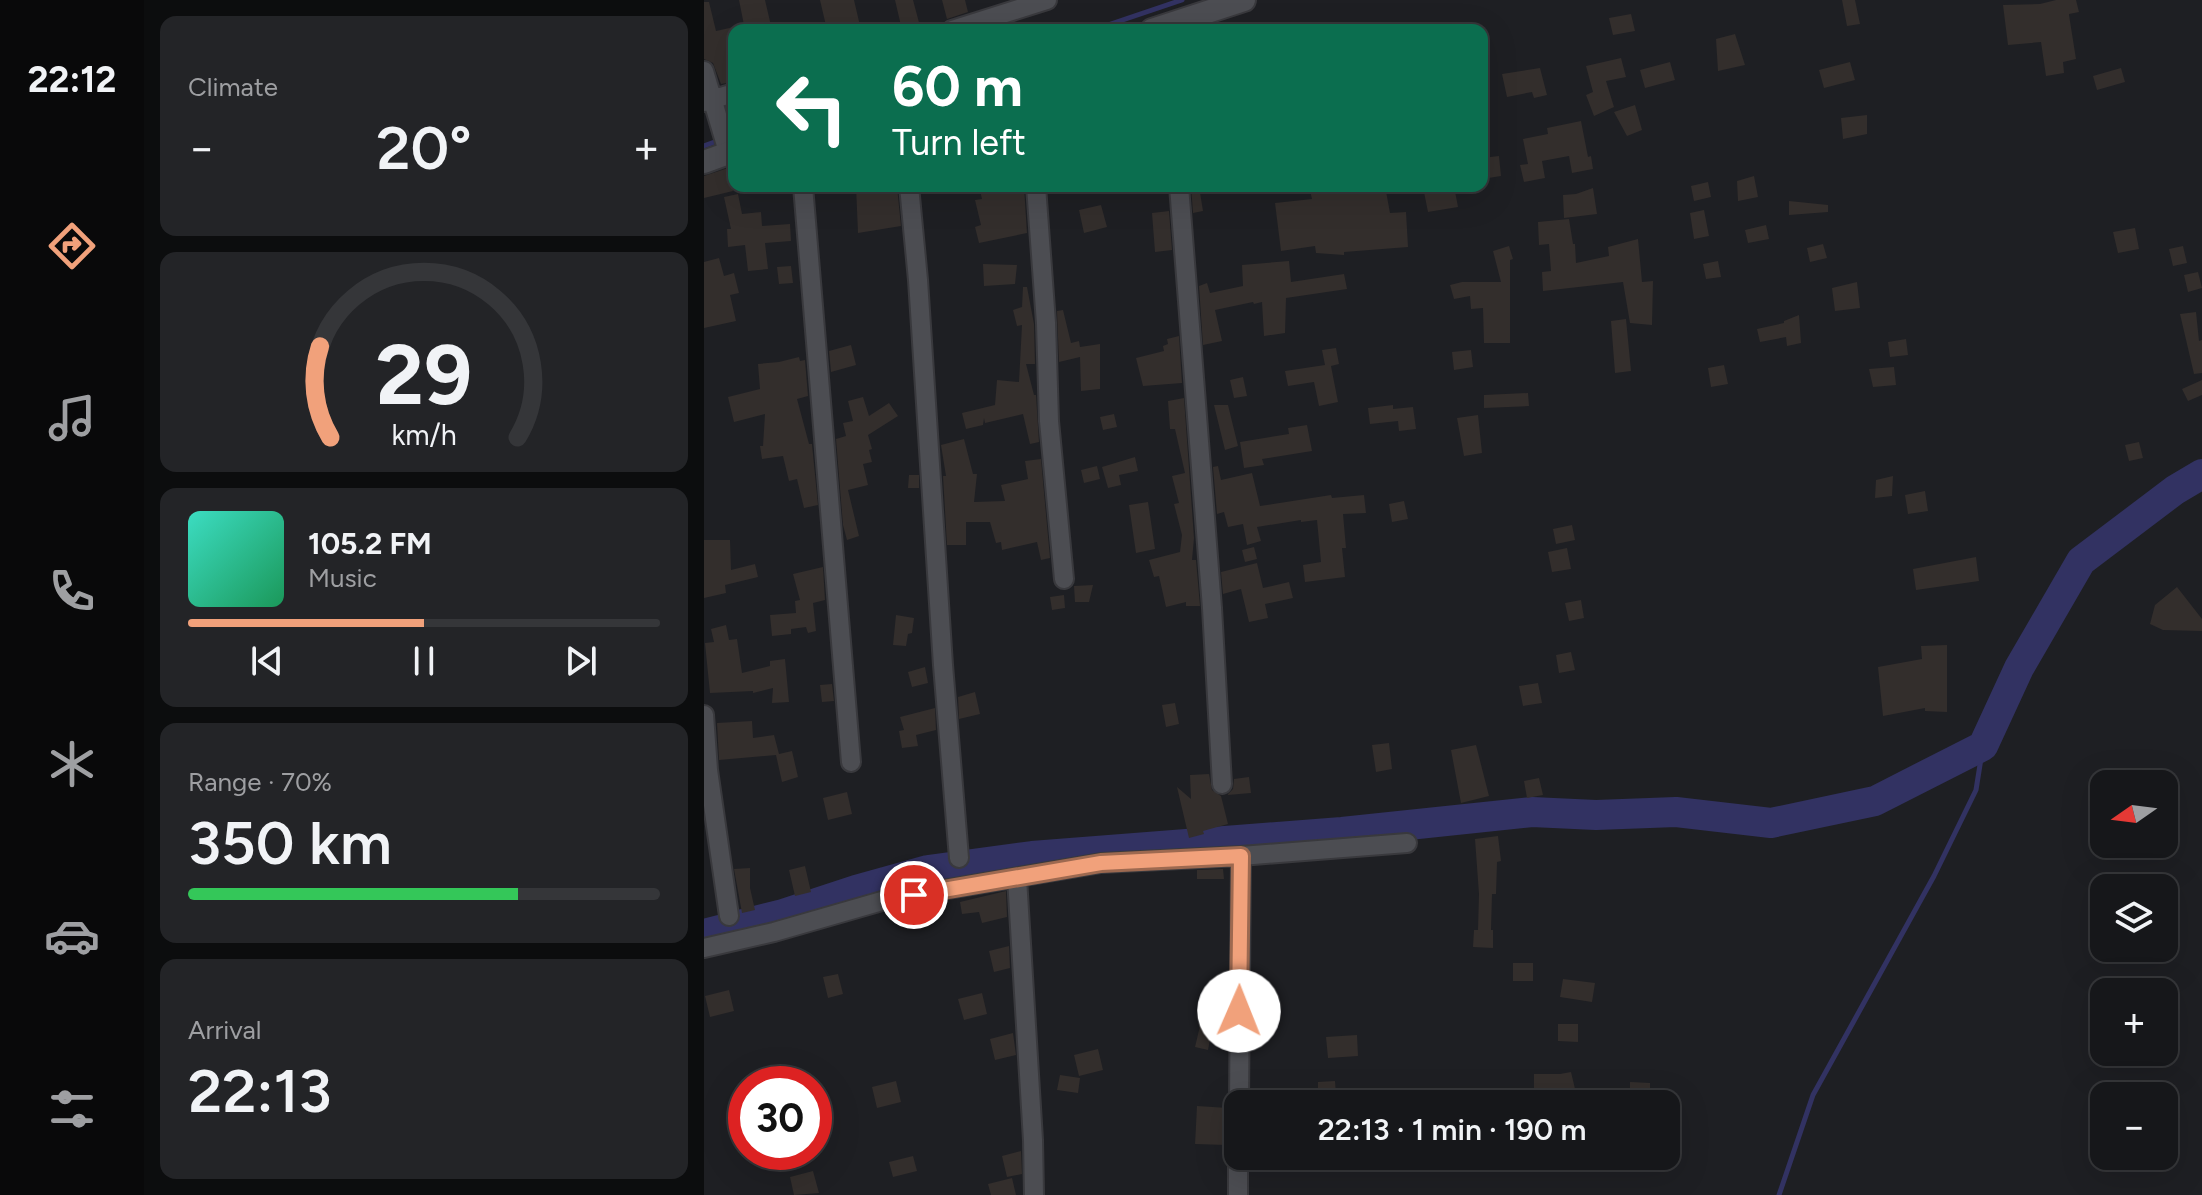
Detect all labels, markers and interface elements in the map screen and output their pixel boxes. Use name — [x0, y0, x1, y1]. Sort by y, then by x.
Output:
text: 60 m — [892, 53, 1023, 120]
icon: left — [760, 56, 864, 160]
text: 22:12 — [28, 58, 116, 101]
text: Climate — [188, 71, 278, 103]
text: 20° — [376, 112, 472, 184]
text: − — [188, 121, 215, 174]
text: + — [633, 121, 660, 174]
text: Turn left — [892, 121, 1026, 164]
icon: directions — [44, 218, 100, 274]
text: 29 — [376, 324, 472, 424]
icon: music — [44, 390, 100, 446]
text: km/h — [391, 418, 457, 452]
text: 105.2 FM — [308, 525, 432, 562]
text: Music — [308, 562, 377, 594]
icon: phone — [44, 563, 100, 619]
icon: previous — [245, 639, 289, 683]
icon: pause — [402, 639, 446, 683]
icon: next — [559, 639, 603, 683]
icon: climate — [44, 736, 100, 792]
text: Range · 70% — [188, 766, 332, 798]
north arrow — [2090, 770, 2178, 858]
map controls — [2090, 770, 2178, 1170]
text: 350 km — [188, 807, 392, 879]
pin — [880, 861, 948, 929]
icon: arrive — [892, 873, 936, 917]
button: layers — [2090, 874, 2178, 962]
icon: car — [44, 908, 100, 964]
position arrow — [1197, 969, 1281, 1053]
button: + — [2090, 978, 2178, 1066]
text: Arrival — [188, 1014, 261, 1046]
text: 22:13 — [188, 1055, 332, 1127]
speed limit sign: 30 — [728, 1066, 832, 1170]
icon: filters — [44, 1081, 100, 1137]
button: − — [2090, 1082, 2178, 1170]
text: 22:13 · 1 min · 190 m — [1318, 1111, 1586, 1148]

